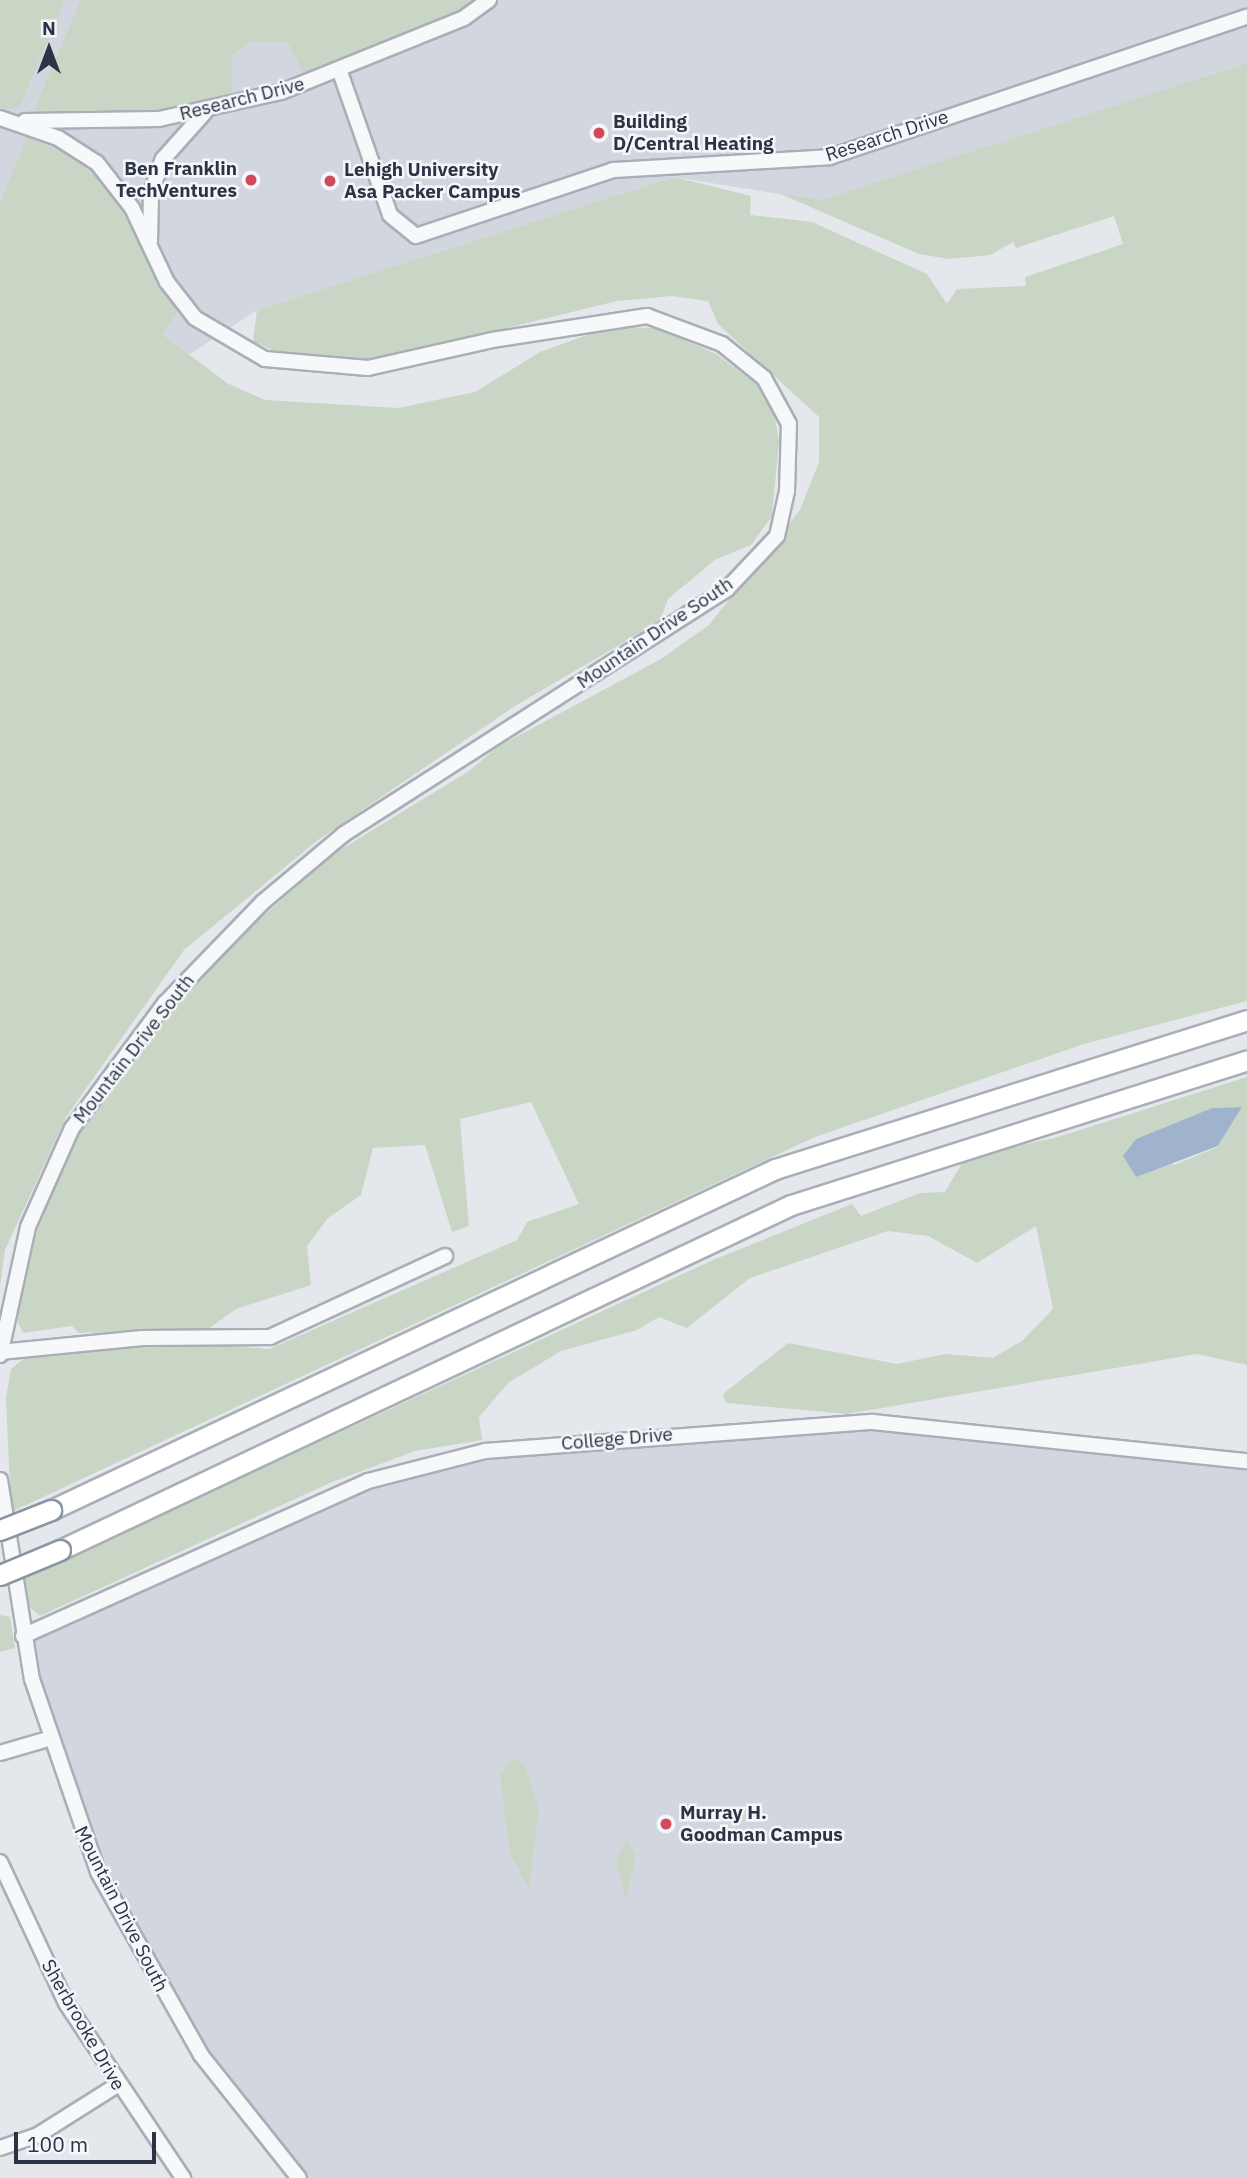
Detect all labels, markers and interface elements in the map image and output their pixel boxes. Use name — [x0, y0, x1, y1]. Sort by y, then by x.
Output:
north arrow — [14, 14, 84, 84]
text: N — [42, 16, 56, 40]
street label: Research Drive — [177, 72, 307, 126]
street label: Research Drive — [823, 105, 951, 167]
place label: Building D/Central Heating — [613, 111, 773, 155]
marker: Building D/Central Heating — [591, 125, 607, 141]
place label: Ben Franklin TechVentures — [116, 158, 237, 202]
place label: Lehigh University Asa Packer Campus — [344, 159, 521, 203]
marker: Ben Franklin TechVentures — [243, 172, 259, 188]
marker: Lehigh University Asa Packer Campus — [322, 173, 338, 189]
street label: Mountain Drive South — [573, 572, 737, 694]
street label: Mountain Drive South — [69, 970, 199, 1128]
street label: College Drive — [560, 1423, 674, 1455]
place label: Murray H. Goodman Campus — [680, 1802, 843, 1846]
marker: Murray H. Goodman Campus — [658, 1816, 674, 1832]
street label: Mountain Drive South — [69, 1822, 173, 1996]
street label: Sherbrooke Drive — [36, 1956, 130, 2094]
scale bar — [18, 2118, 159, 2162]
text: 100 m — [27, 2130, 88, 2158]

